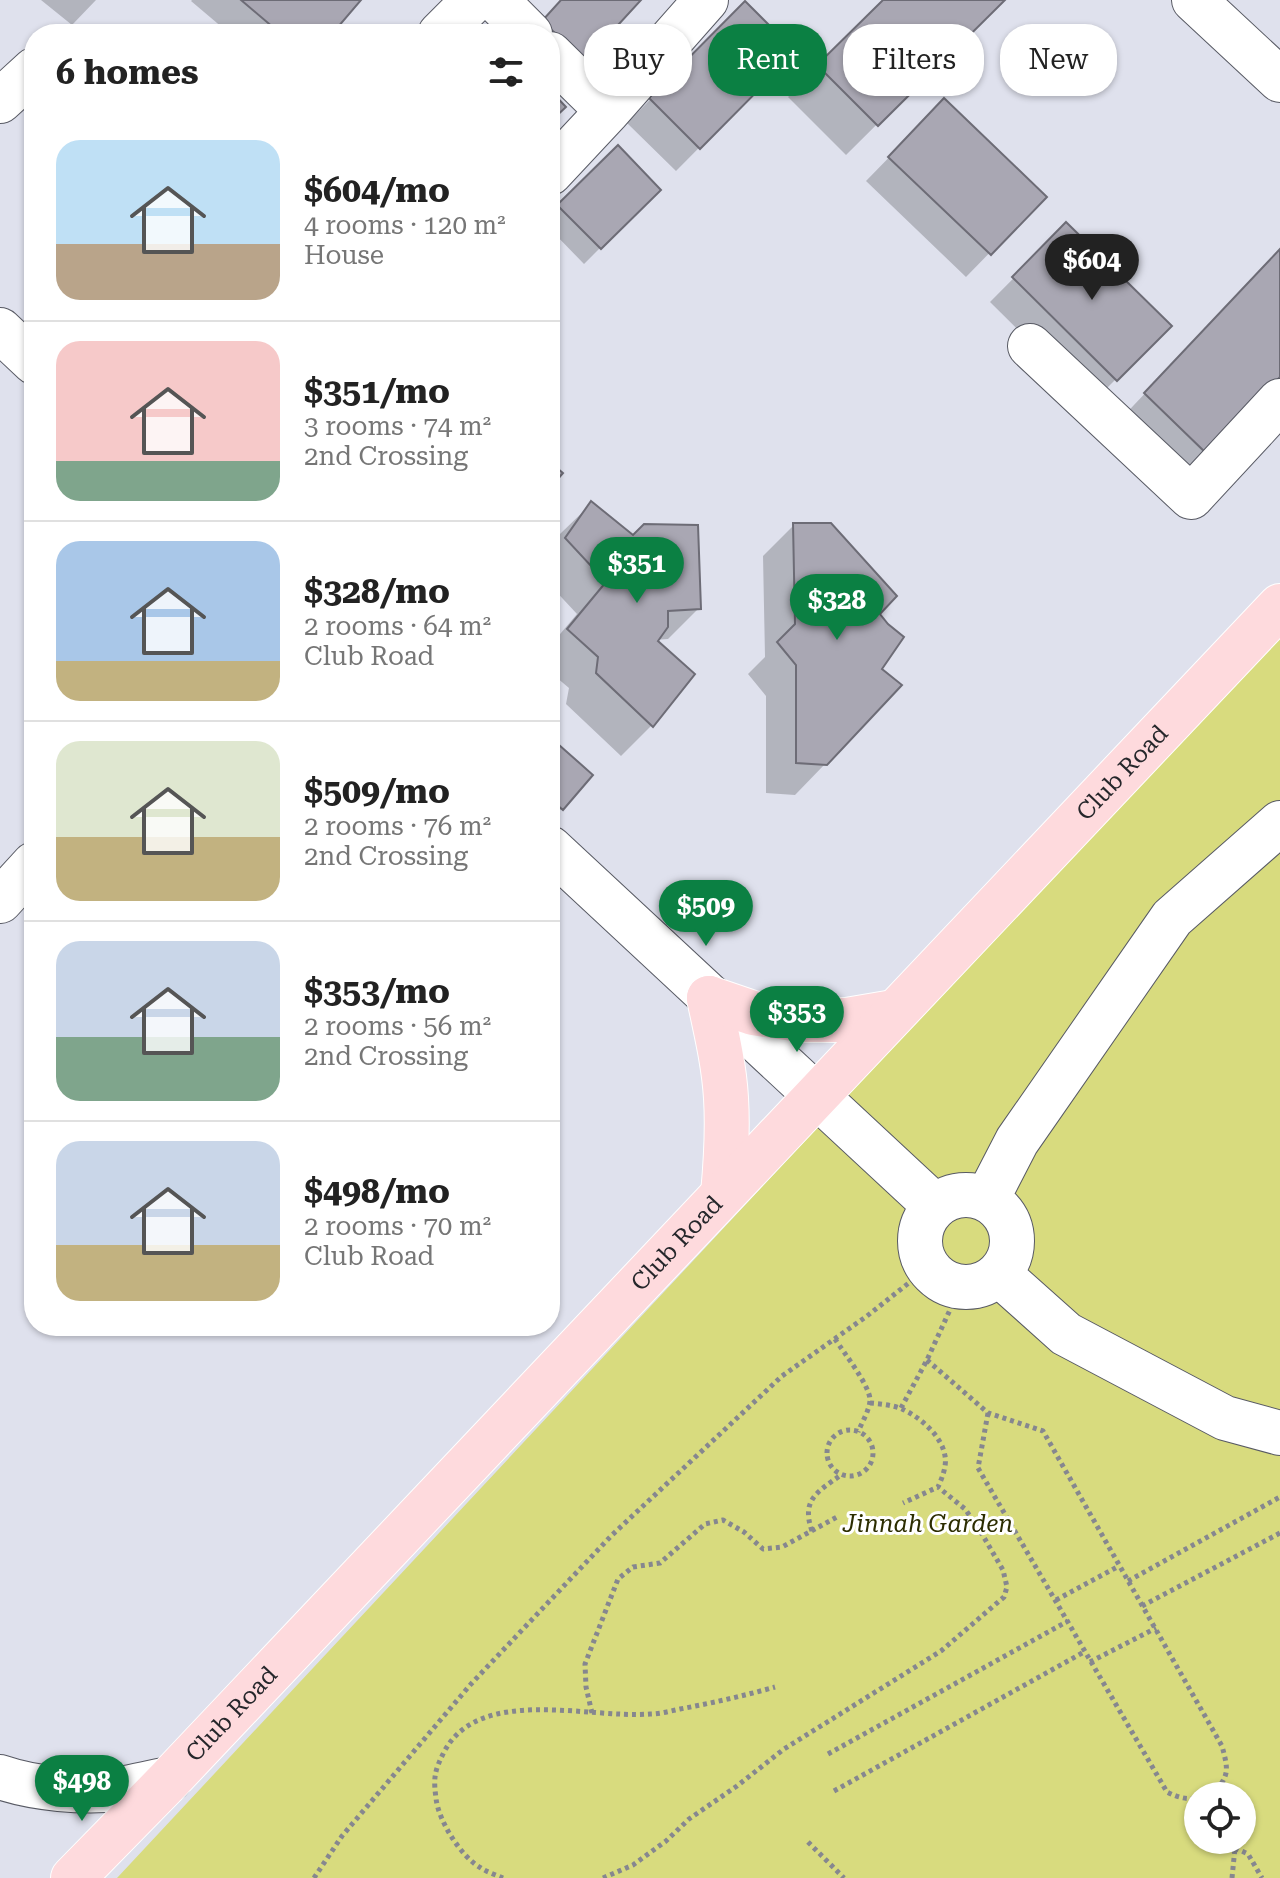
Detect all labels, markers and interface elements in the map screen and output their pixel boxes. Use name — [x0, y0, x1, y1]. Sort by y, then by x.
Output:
chip: Buy — [584, 24, 692, 96]
chip: Rent — [708, 24, 827, 96]
chip: Filters — [843, 24, 984, 96]
chip: New — [1000, 24, 1117, 96]
icon: filters — [484, 50, 528, 94]
text: 6 homes — [56, 52, 199, 92]
text: $604/mo — [304, 170, 450, 210]
icon: home — [120, 172, 216, 268]
text: 4 rooms · 120 m² — [304, 210, 506, 240]
pin: $604 — [1045, 234, 1139, 302]
text: House — [304, 240, 384, 270]
text: $604 — [1063, 245, 1121, 275]
text: $351/mo — [304, 371, 450, 411]
icon: home — [120, 373, 216, 469]
text: 3 rooms · 74 m² — [304, 411, 491, 441]
text: 2nd Crossing — [304, 441, 468, 471]
pin: $351 — [590, 537, 684, 605]
text: $351 — [608, 548, 666, 578]
text: $328/mo — [304, 571, 450, 611]
icon: home — [120, 573, 216, 669]
pin: $328 — [790, 574, 884, 642]
text: $328 — [808, 585, 866, 615]
text: 2 rooms · 64 m² — [304, 611, 491, 641]
text: Club Road — [304, 641, 434, 671]
street label: Club Road — [1071, 719, 1174, 826]
text: $509/mo — [304, 771, 450, 811]
icon: home — [120, 773, 216, 869]
text: 2 rooms · 76 m² — [304, 811, 491, 841]
text: 2nd Crossing — [304, 841, 468, 871]
pin: $509 — [659, 880, 753, 948]
text: $509 — [677, 891, 735, 921]
text: $353/mo — [304, 971, 450, 1011]
icon: home — [120, 973, 216, 1069]
pin: $353 — [750, 986, 844, 1054]
text: $353 — [768, 997, 826, 1027]
text: 2 rooms · 56 m² — [304, 1011, 491, 1041]
text: 2nd Crossing — [304, 1041, 468, 1071]
text: $498/mo — [304, 1171, 450, 1211]
icon: home — [120, 1173, 216, 1269]
street label: Club Road — [625, 1190, 728, 1297]
text: 2 rooms · 70 m² — [304, 1211, 491, 1241]
text: Club Road — [304, 1241, 434, 1271]
park label: Jinnah Garden — [842, 1510, 1013, 1538]
street label: Club Road — [180, 1661, 283, 1767]
pin: $498 — [35, 1755, 129, 1823]
text: $498 — [53, 1766, 111, 1796]
map controls — [1184, 1782, 1256, 1854]
button: locate — [1184, 1782, 1256, 1854]

